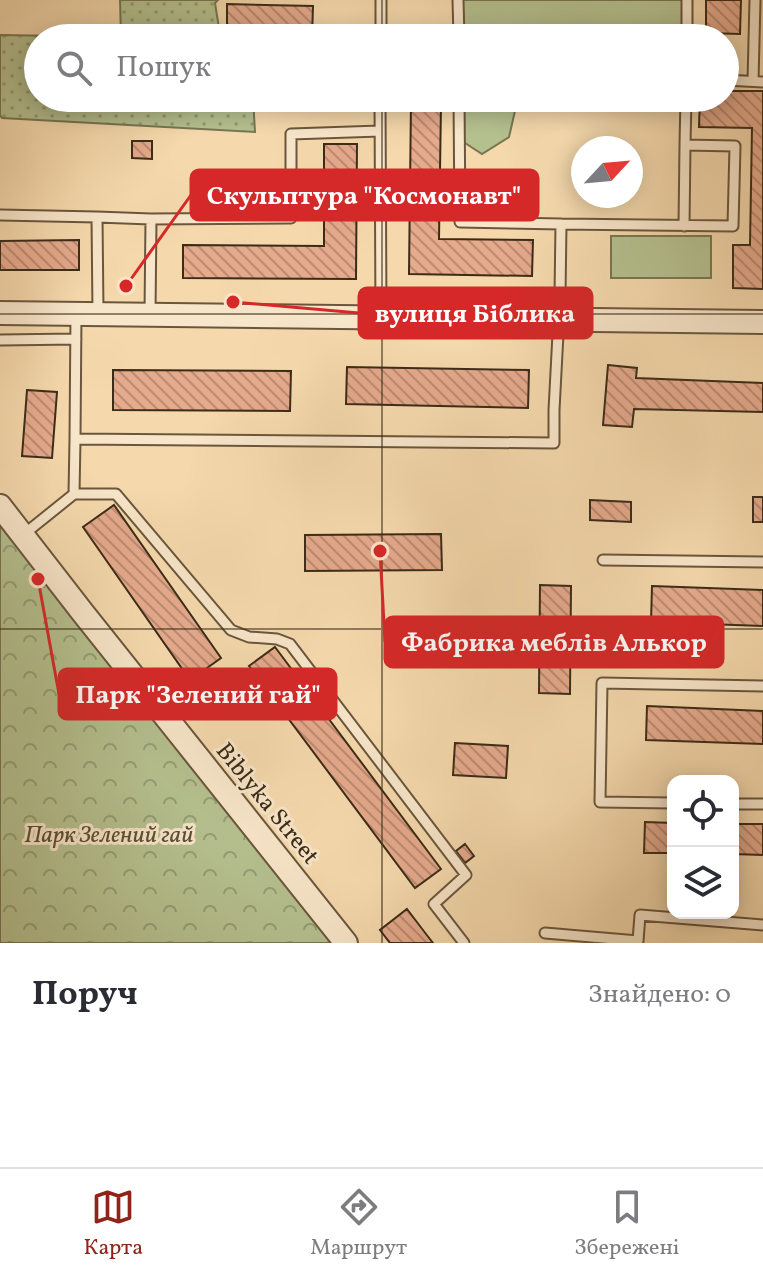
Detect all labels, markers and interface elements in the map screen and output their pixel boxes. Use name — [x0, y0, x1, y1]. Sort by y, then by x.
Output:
search box — [24, 24, 739, 112]
icon: search — [52, 46, 96, 90]
text: Пошук — [116, 47, 211, 89]
north arrow — [571, 136, 643, 208]
callout: Скульптура "Космонавт" — [191, 170, 538, 220]
text: Скульптура "Космонавт" — [207, 179, 521, 215]
callout: вулиця Біблика — [359, 288, 592, 338]
text: вулиця Біблика — [375, 297, 575, 333]
callout: Фабрика меблів Алькор — [385, 617, 723, 667]
text: Фабрика меблів Алькор — [401, 626, 707, 662]
callout: Парк "Зелений гай" — [59, 669, 336, 719]
text: Парк "Зелений гай" — [75, 678, 321, 714]
street label: Biblyka Street — [207, 736, 326, 872]
map controls — [667, 775, 739, 919]
button: locate — [667, 775, 739, 847]
park label: Парк Зелений гай — [25, 819, 193, 853]
button: layers — [667, 847, 739, 919]
text: Поруч — [32, 972, 138, 1019]
text: Знайдено: 0 — [588, 977, 731, 1013]
tab: Карта — [83, 1185, 143, 1264]
tab: Маршрут — [310, 1185, 407, 1264]
tab: Збережені — [574, 1185, 679, 1264]

